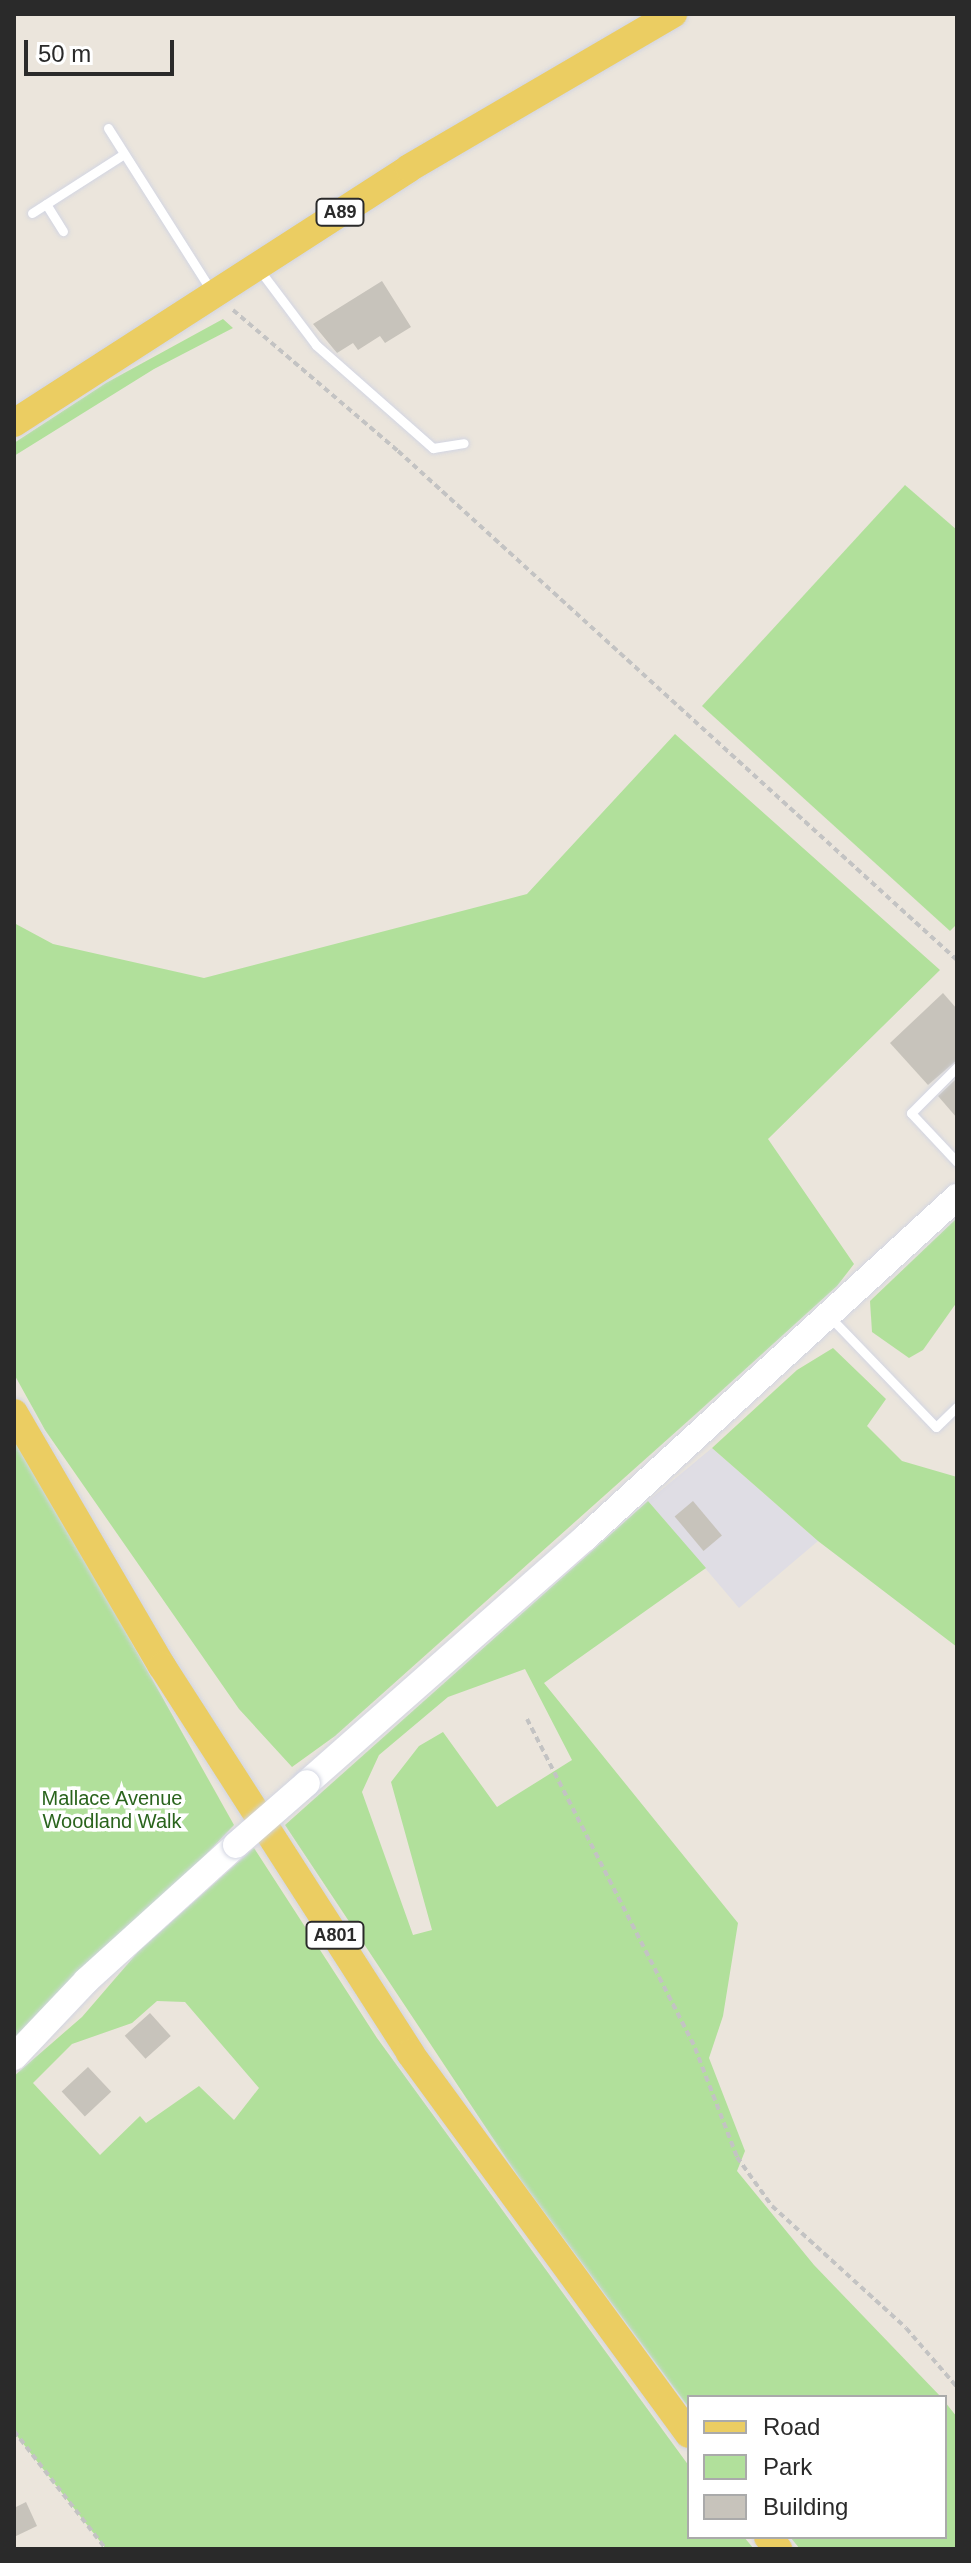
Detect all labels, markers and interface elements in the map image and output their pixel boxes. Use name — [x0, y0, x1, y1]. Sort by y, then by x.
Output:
scale bar — [28, 24, 178, 74]
text: 50 m — [38, 40, 91, 67]
road number: A89 — [314, 198, 366, 226]
park label: Mallace Avenue Woodland Walk — [41, 1787, 183, 1834]
road number: A801 — [305, 1921, 365, 1949]
legend — [687, 2395, 947, 2539]
text: Road — [763, 2413, 820, 2440]
text: Park — [763, 2453, 812, 2480]
text: Building — [763, 2493, 848, 2520]

